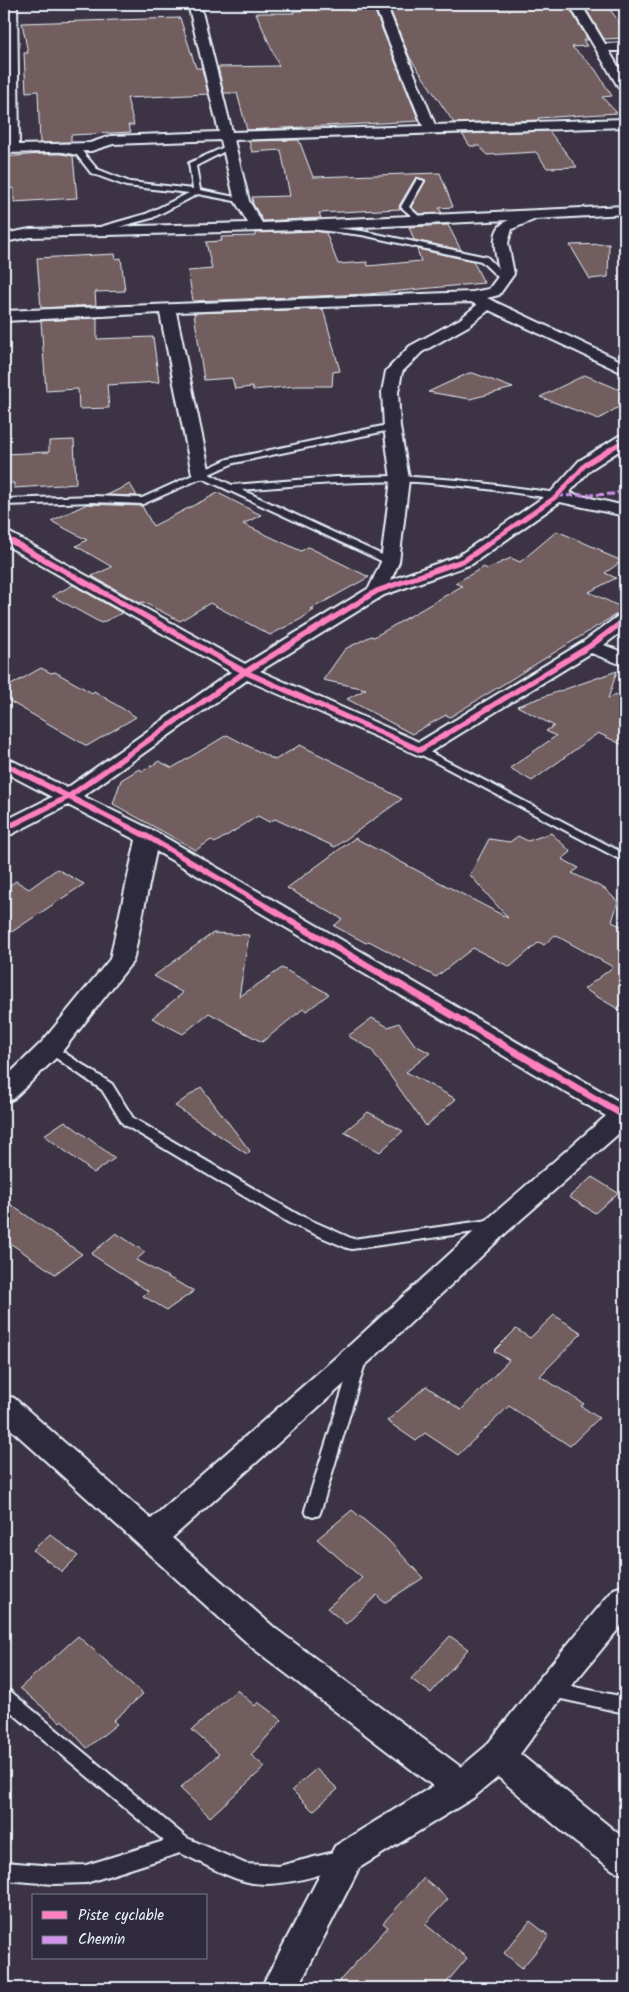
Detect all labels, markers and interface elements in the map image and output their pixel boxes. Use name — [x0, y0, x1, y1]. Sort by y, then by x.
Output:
legend — [32, 1894, 208, 1960]
text: Piste cyclable — [78, 1904, 164, 1928]
text: Chemin — [78, 1928, 125, 1952]

